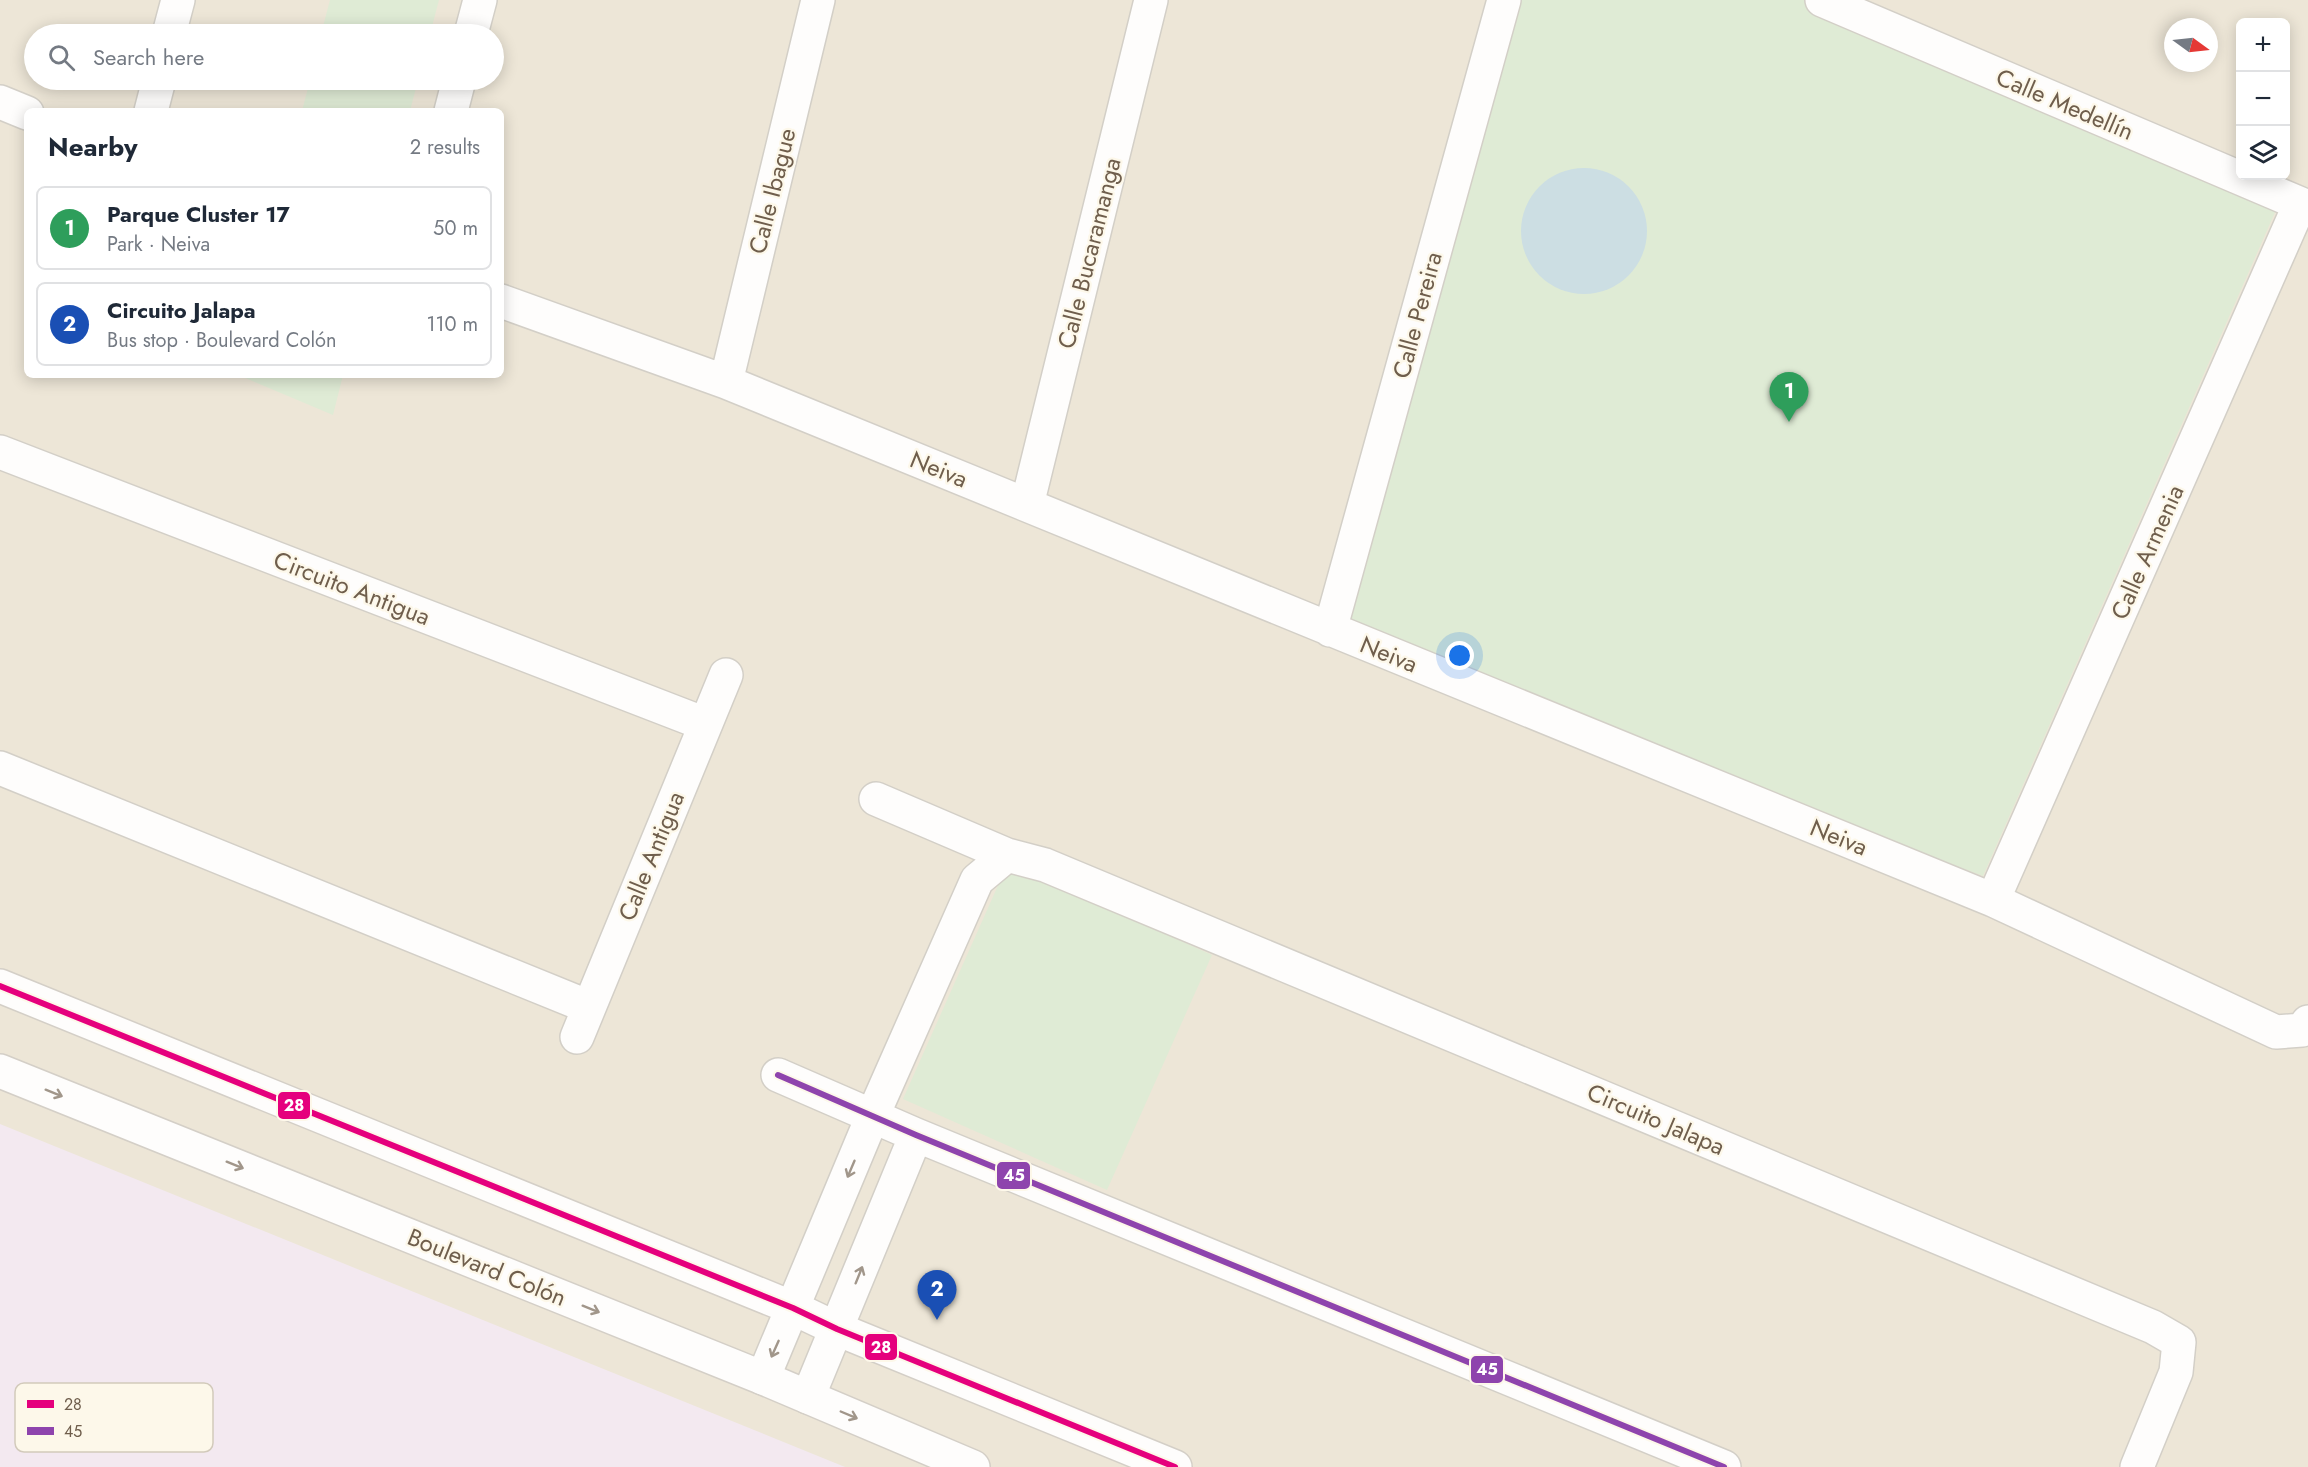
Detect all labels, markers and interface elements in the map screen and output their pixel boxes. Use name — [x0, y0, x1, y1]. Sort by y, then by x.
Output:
north arrow — [2164, 18, 2218, 72]
map controls — [2236, 18, 2290, 180]
button: + — [2236, 18, 2290, 72]
search box — [24, 24, 504, 90]
icon: search — [45, 41, 78, 74]
text: Search here — [93, 41, 204, 73]
street label: Calle Medellín — [1991, 59, 2139, 149]
button: − — [2236, 72, 2290, 126]
street label: Calle Ibague — [739, 125, 805, 257]
button: layers — [2236, 126, 2290, 180]
text: Nearby — [48, 128, 137, 166]
text: 2 results — [410, 133, 480, 162]
street label: Calle Bucaramanga — [1048, 154, 1130, 352]
text: Parque Cluster 17 — [107, 198, 290, 230]
text: 1 — [64, 214, 75, 243]
text: 50 m — [433, 214, 478, 243]
text: Park · Neiva — [107, 230, 210, 259]
street label: Calle Pereira — [1383, 248, 1451, 382]
text: Circuito Jalapa — [107, 294, 256, 326]
text: 2 — [63, 310, 76, 339]
text: 110 m — [426, 310, 478, 339]
text: Bus stop · Boulevard Colón — [107, 326, 336, 355]
pin: 1 — [1770, 372, 1808, 422]
street label: Neiva — [905, 442, 973, 496]
street label: Calle Armenia — [2102, 479, 2192, 625]
street label: Circuito Antigua — [269, 542, 435, 634]
street label: Neiva — [1355, 627, 1423, 681]
your location — [1445, 641, 1474, 670]
street label: Calle Antigua — [609, 786, 693, 926]
street label: Neiva — [1805, 810, 1873, 864]
street label: Circuito Jalapa — [1582, 1074, 1730, 1164]
one-way arrow — [45, 1088, 63, 1099]
line badge: 28 — [277, 1091, 311, 1120]
text: 28 — [284, 1094, 304, 1117]
one-way arrow — [845, 1159, 856, 1178]
one-way arrow — [225, 1160, 244, 1171]
line badge: 45 — [996, 1161, 1031, 1190]
text: 45 — [1003, 1164, 1025, 1187]
street label: Boulevard Colón — [402, 1219, 572, 1315]
one-way arrow — [854, 1266, 865, 1284]
pin: 2 — [918, 1270, 956, 1320]
one-way arrow — [582, 1304, 600, 1315]
line badge: 28 — [864, 1333, 898, 1361]
text: 28 — [871, 1336, 891, 1359]
one-way arrow — [769, 1339, 781, 1357]
line badge: 45 — [1470, 1355, 1504, 1384]
text: 45 — [1476, 1358, 1498, 1381]
legend — [15, 1383, 213, 1452]
text: 28 — [64, 1393, 82, 1416]
one-way arrow — [840, 1410, 858, 1421]
text: 45 — [64, 1420, 82, 1443]

